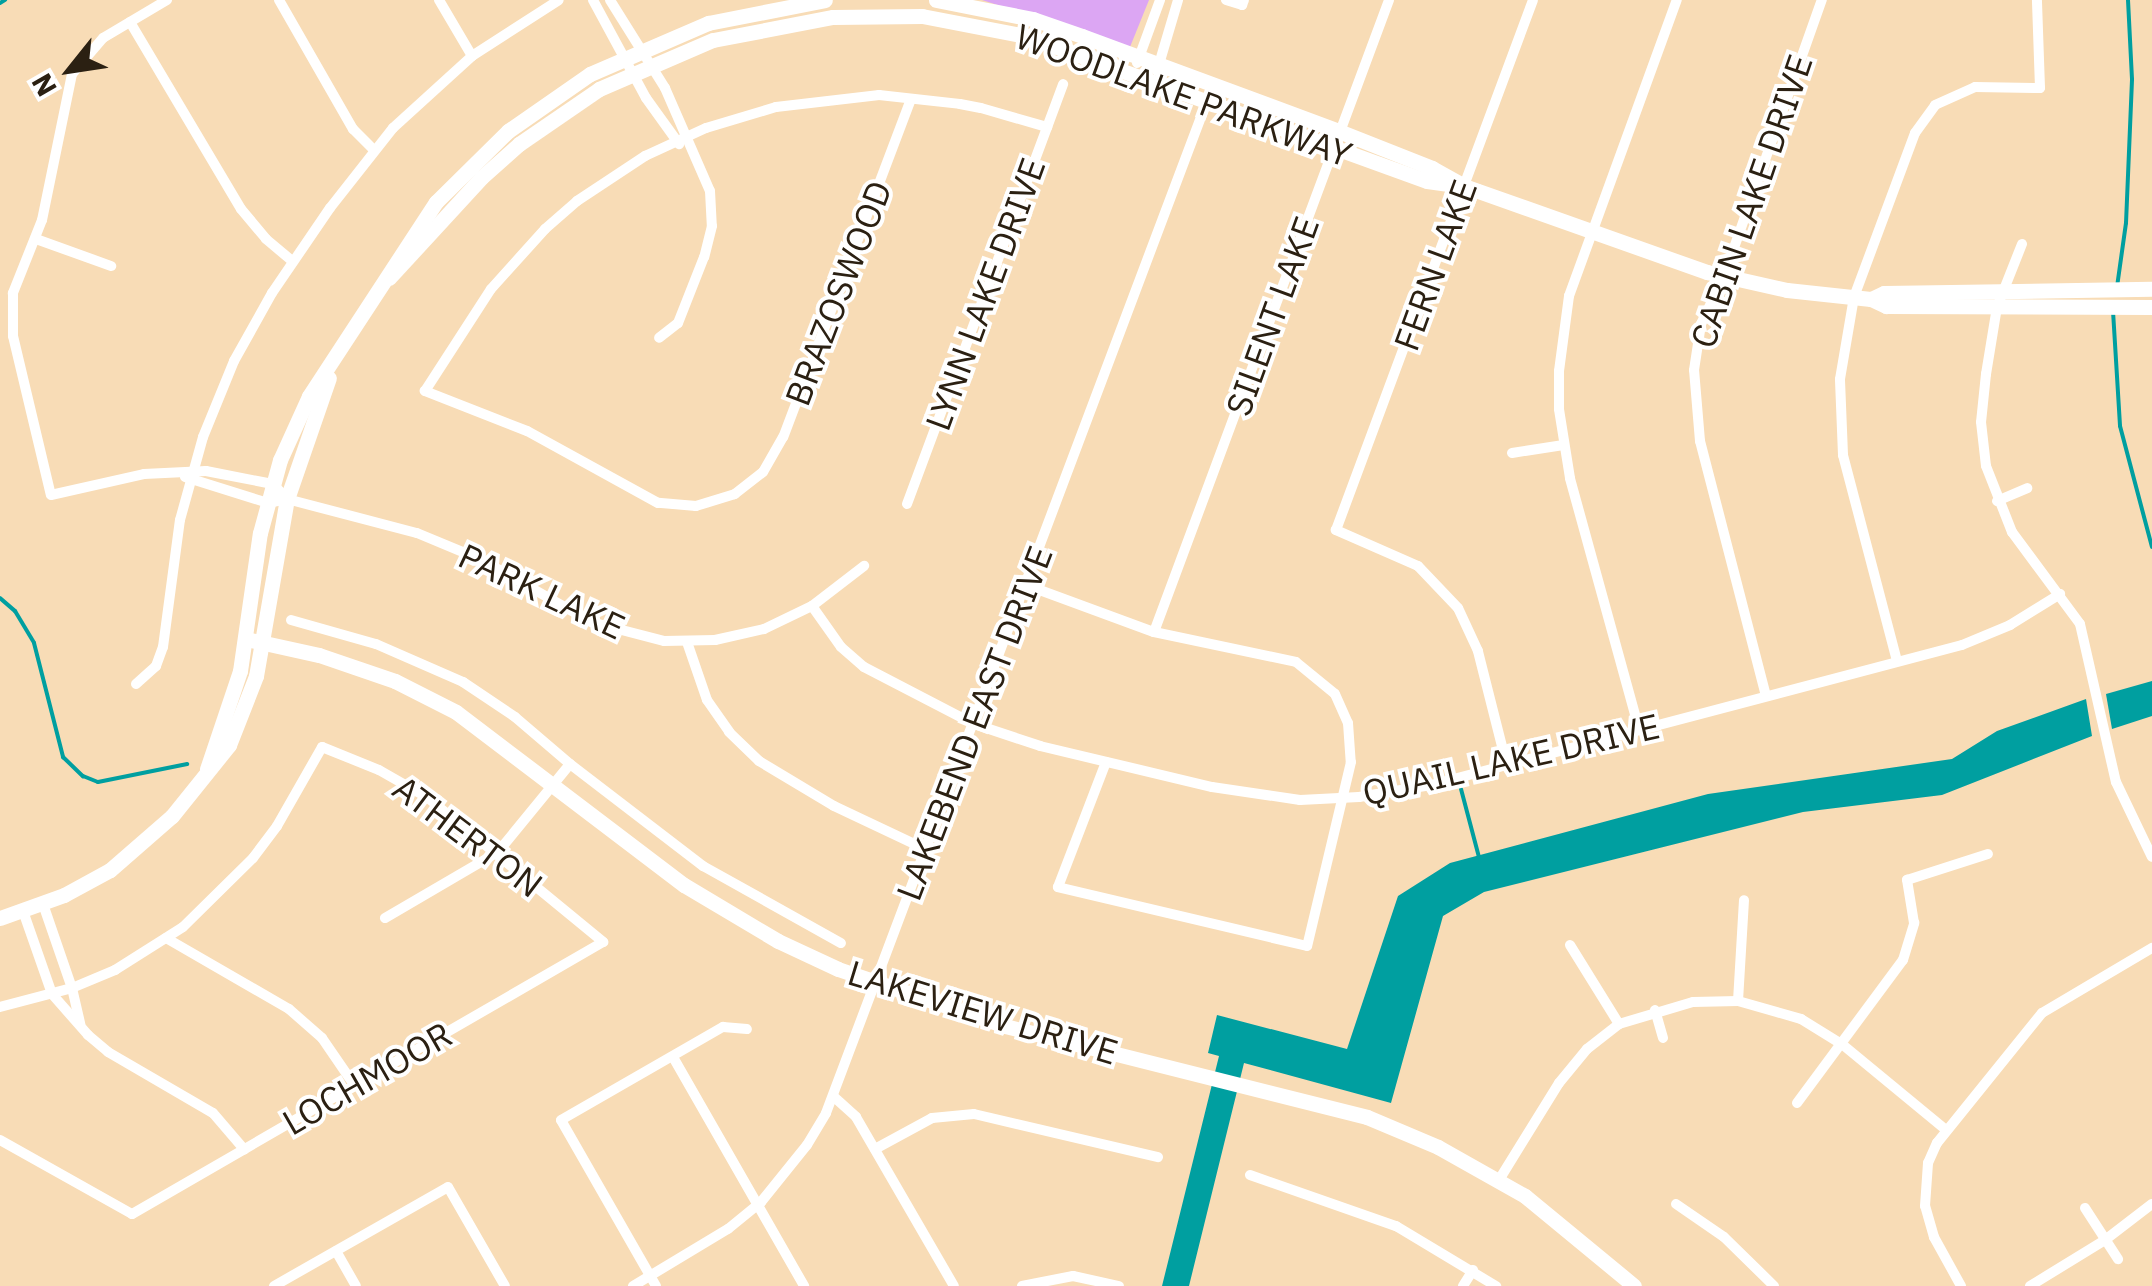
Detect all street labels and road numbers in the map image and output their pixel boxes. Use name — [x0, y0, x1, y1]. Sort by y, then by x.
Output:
street label: WOODLAKE PARKWAY — [1010, 15, 1358, 175]
street label: CABIN LAKE DRIVE — [1681, 49, 1821, 353]
street label: LYNN LAKE DRIVE — [916, 152, 1054, 436]
street label: FERN LAKE — [1385, 174, 1485, 356]
street label: BRAZOSWOOD — [776, 175, 900, 411]
street label: SILENT LAKE — [1217, 211, 1327, 421]
street label: PARK LAKE — [452, 534, 632, 648]
street label: LAKEBEND EAST DRIVE — [887, 540, 1061, 906]
street label: QUAIL LAKE DRIVE — [1358, 704, 1664, 814]
street label: ATHERTON — [385, 766, 551, 906]
street label: LAKEVIEW DRIVE — [843, 951, 1123, 1073]
street label: LOCHMOOR — [275, 1013, 459, 1143]

